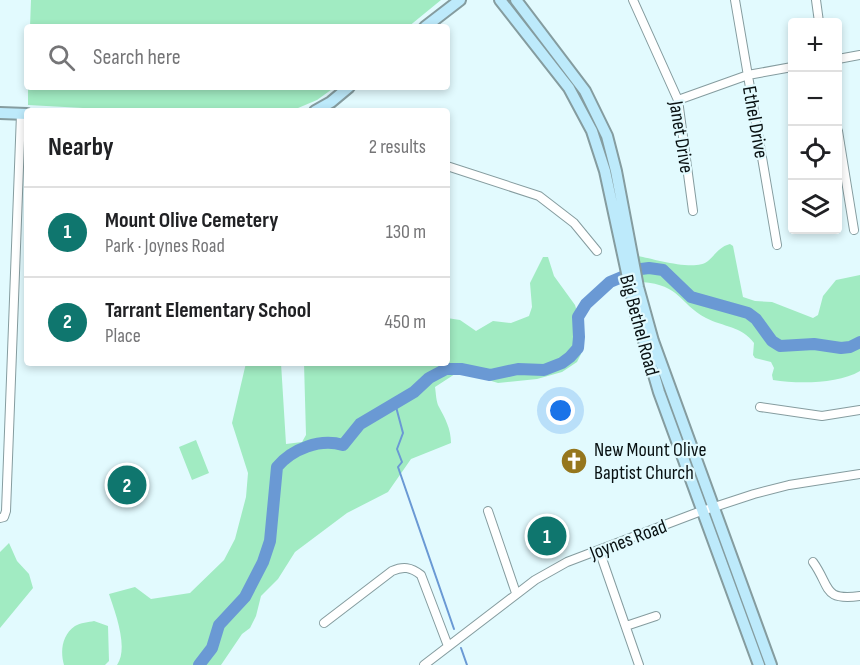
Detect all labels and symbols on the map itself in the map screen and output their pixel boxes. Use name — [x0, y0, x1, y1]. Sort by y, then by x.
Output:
street label: Ethel Drive — [737, 84, 773, 160]
street label: Janet Drive — [663, 98, 699, 175]
street label: Big Bethel Road — [614, 272, 664, 378]
your location — [546, 396, 575, 425]
place label: New Mount Olive Baptist Church — [594, 438, 706, 485]
church icon: New Mount Olive Baptist Church — [559, 446, 589, 476]
pin: 2 — [108, 462, 146, 508]
pin: 1 — [528, 514, 566, 558]
street label: Joynes Road — [586, 514, 670, 566]

